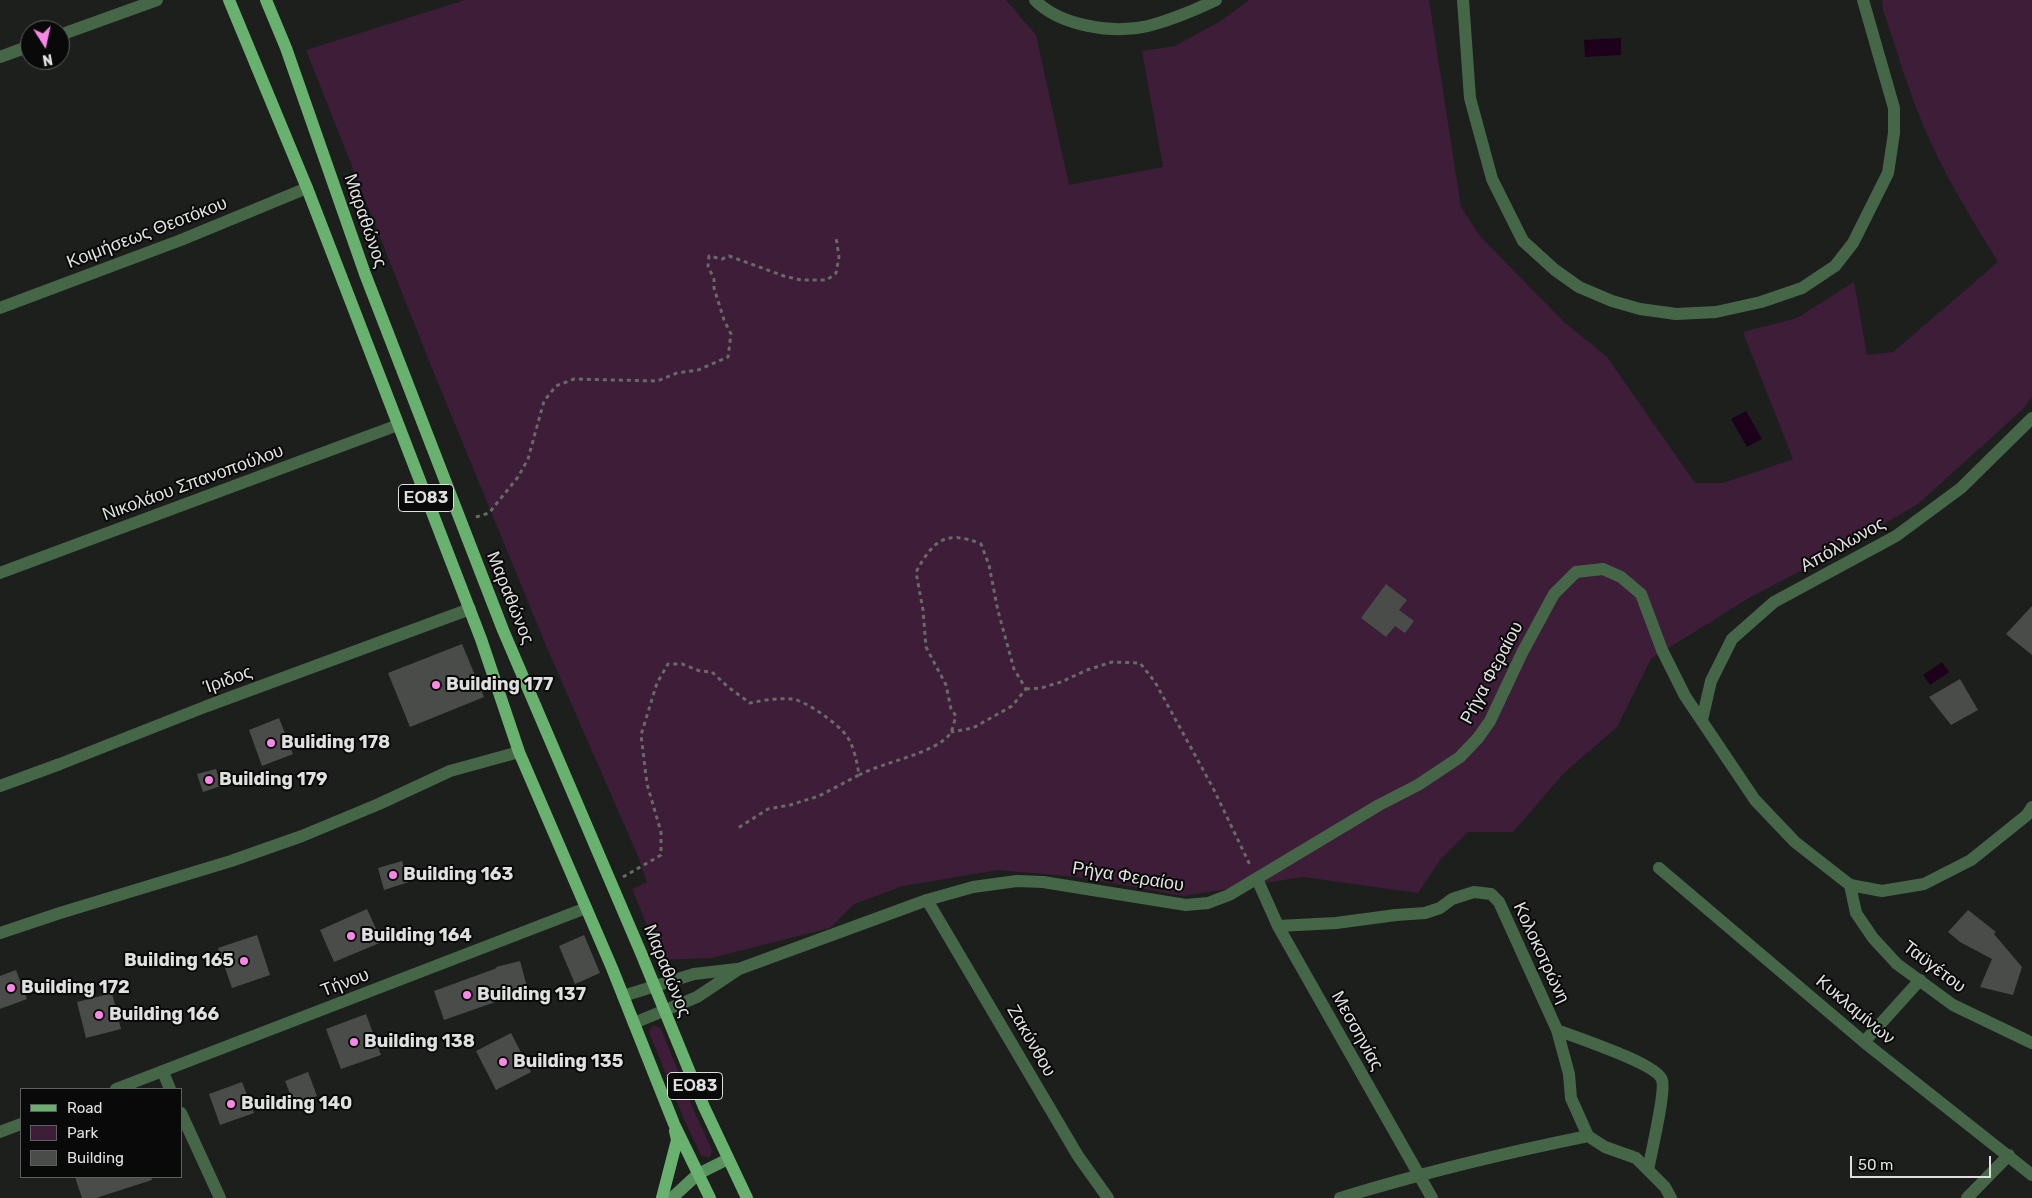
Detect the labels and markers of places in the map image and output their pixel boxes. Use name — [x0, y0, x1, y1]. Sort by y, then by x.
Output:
place label: Building 177 — [446, 674, 553, 696]
marker: Building 177 — [430, 679, 442, 691]
place label: Buliding 178 — [281, 732, 390, 754]
marker: Buliding 178 — [265, 737, 277, 749]
place label: Building 179 — [219, 769, 328, 791]
marker: Building 179 — [203, 774, 215, 786]
place label: Building 163 — [403, 864, 513, 886]
marker: Building 163 — [387, 869, 399, 881]
place label: Building 164 — [361, 925, 472, 947]
marker: Building 164 — [345, 930, 357, 942]
place label: Building 165 — [124, 950, 234, 972]
marker: Building 165 — [238, 955, 250, 967]
place label: Building 172 — [21, 977, 130, 999]
marker: Building 172 — [5, 982, 17, 994]
place label: Building 137 — [477, 984, 586, 1006]
marker: Building 137 — [461, 989, 473, 1001]
place label: Building 166 — [109, 1004, 219, 1026]
marker: Building 166 — [93, 1009, 105, 1021]
place label: Building 138 — [364, 1031, 475, 1053]
marker: Building 138 — [348, 1036, 360, 1048]
place label: Building 135 — [513, 1051, 623, 1073]
marker: Building 135 — [497, 1056, 509, 1068]
place label: Building 140 — [241, 1093, 352, 1115]
marker: Building 140 — [225, 1098, 237, 1110]

